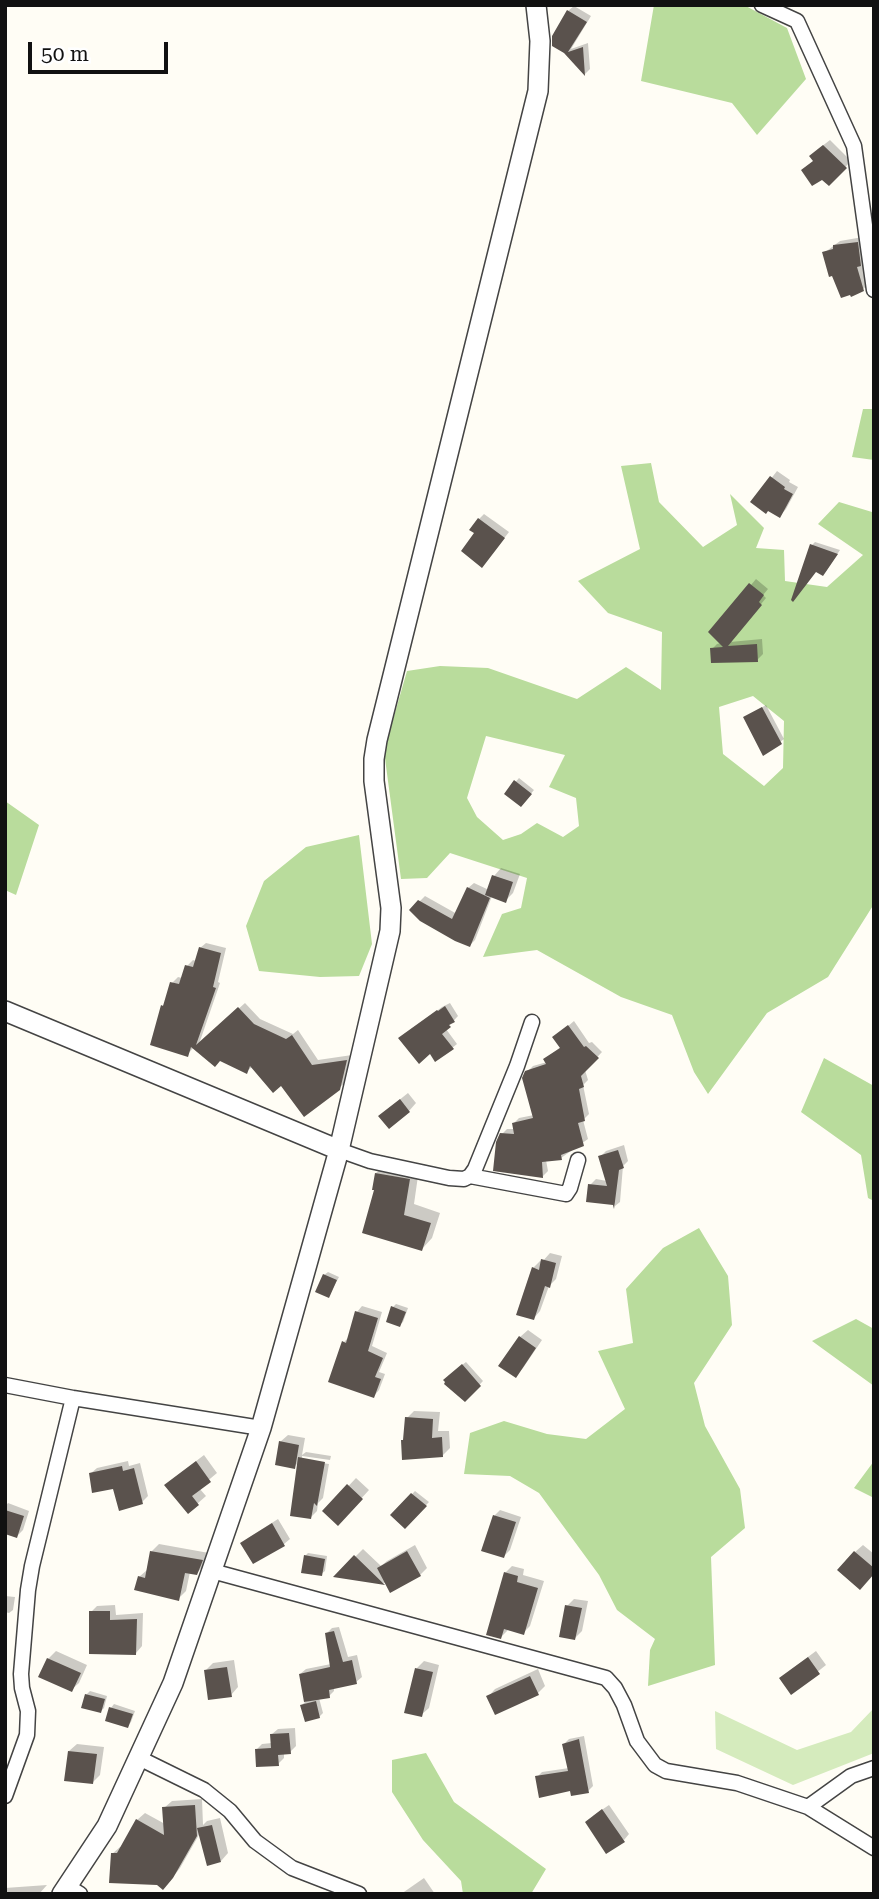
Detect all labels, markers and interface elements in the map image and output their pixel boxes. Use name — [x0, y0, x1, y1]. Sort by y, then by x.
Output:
scale bar — [32, 28, 172, 72]
text: 50 m — [41, 42, 89, 66]

